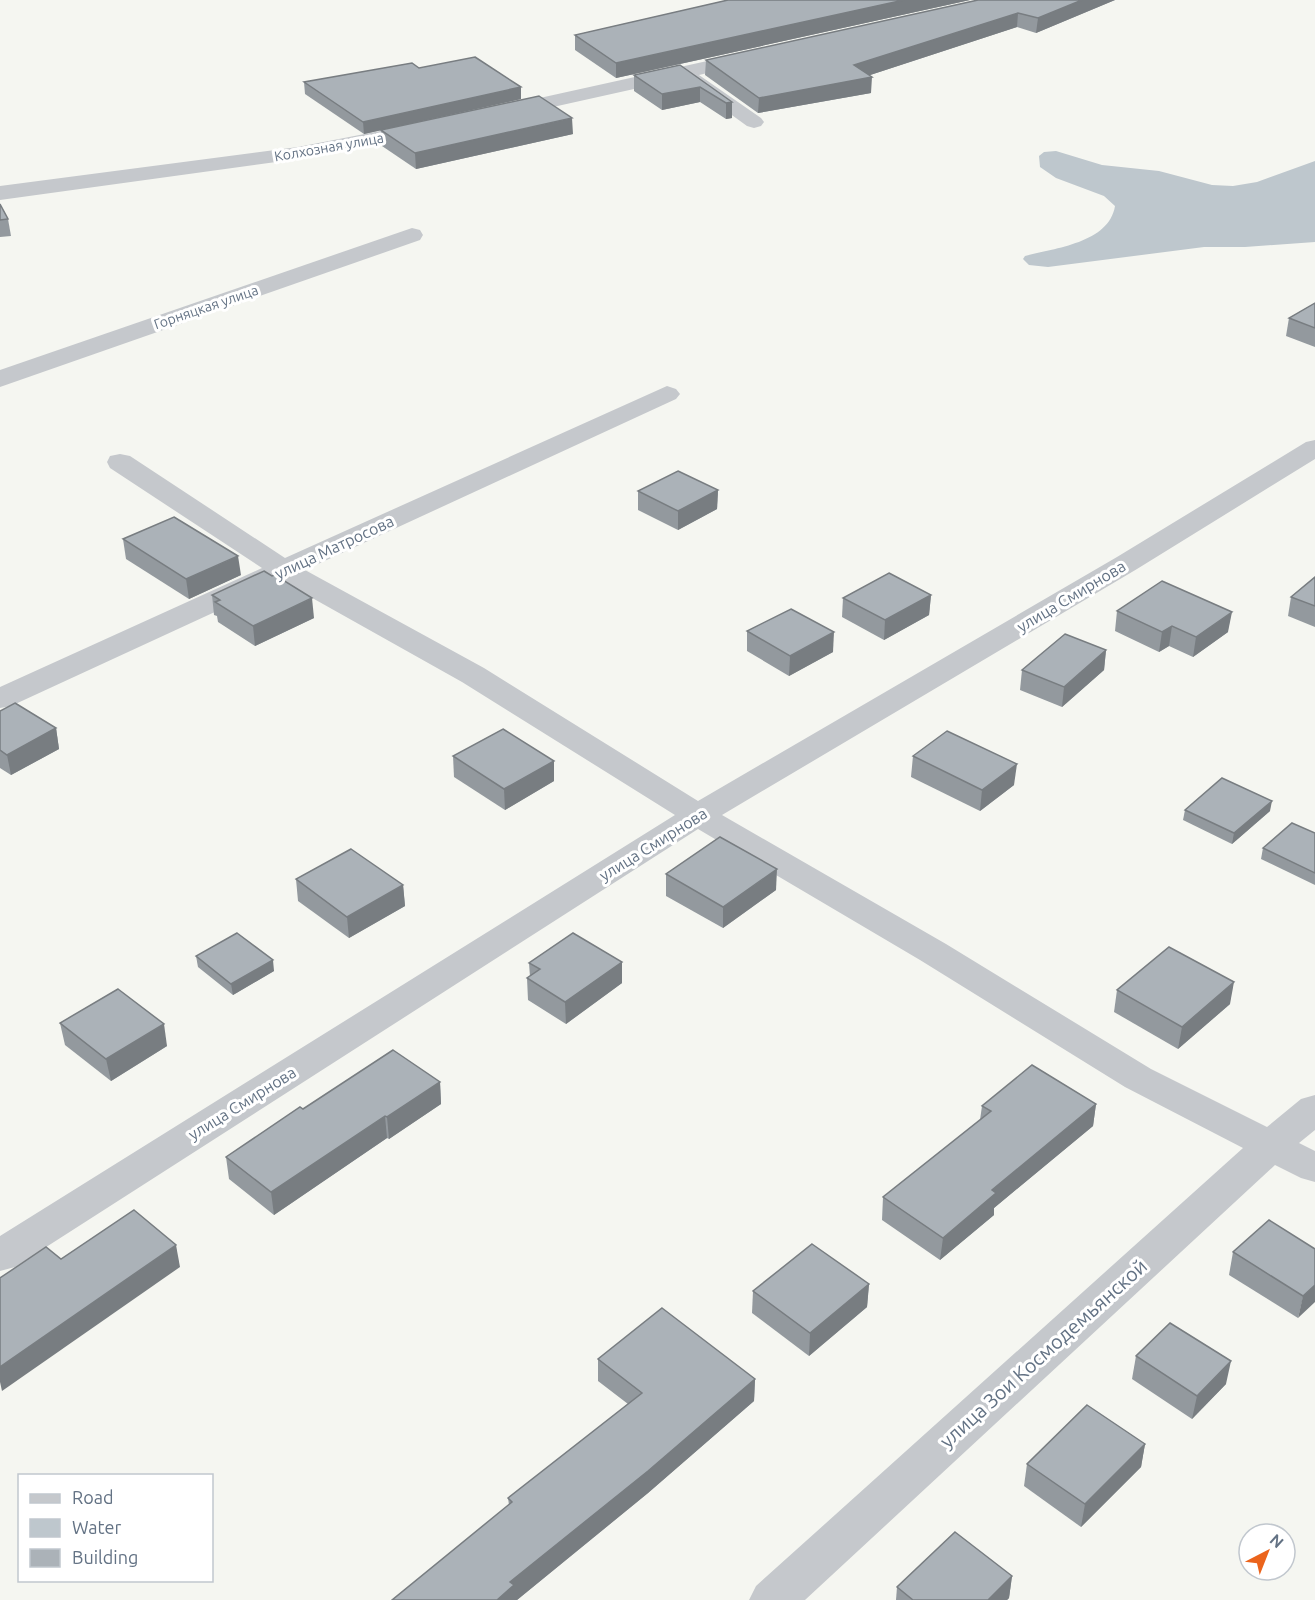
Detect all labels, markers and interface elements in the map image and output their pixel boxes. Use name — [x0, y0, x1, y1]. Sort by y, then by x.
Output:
street label: Колхозная улица — [273, 129, 385, 165]
street label: Горняцкая улица — [152, 282, 260, 332]
street label: улица Матросова — [272, 512, 396, 582]
street label: улица Смирнова — [1013, 556, 1129, 636]
street label: улица Смирнова — [596, 804, 710, 884]
street label: улица Смирнова — [185, 1063, 299, 1143]
street label: улица Зои Космодемьянской — [935, 1254, 1151, 1452]
legend — [18, 1474, 213, 1582]
text: Road — [72, 1487, 114, 1507]
text: Water — [72, 1517, 122, 1537]
north arrow — [1237, 1522, 1297, 1582]
text: N — [1267, 1530, 1287, 1552]
text: Building — [72, 1547, 138, 1567]

